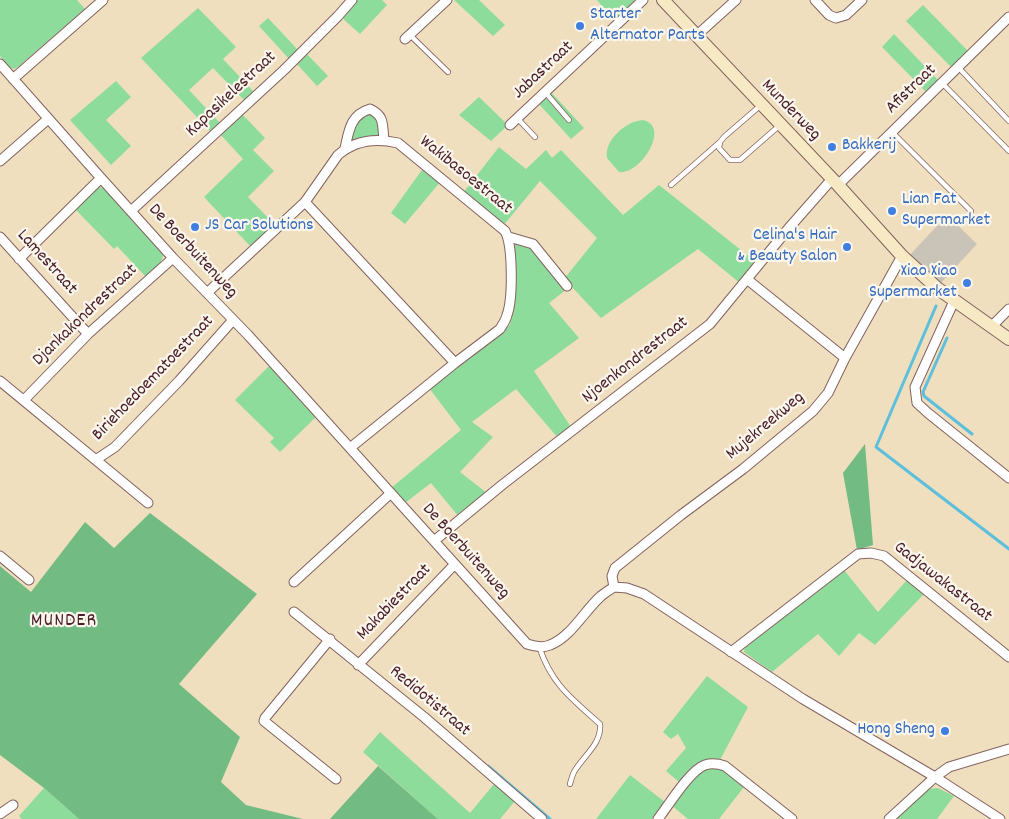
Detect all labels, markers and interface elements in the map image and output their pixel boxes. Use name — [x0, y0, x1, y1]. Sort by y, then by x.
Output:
place label: Starter Alternator Parts — [590, 5, 705, 48]
marker: Starter Alternator Parts — [574, 20, 586, 32]
street label: Jabastraat — [509, 37, 579, 105]
street label: Kapasikelestraat — [182, 47, 282, 143]
street label: Afistraat — [882, 60, 942, 120]
street label: Munderweg — [755, 76, 825, 146]
street label: Wakibasoestraat — [414, 132, 516, 220]
place label: Bakkerij — [842, 136, 896, 158]
marker: Bakkerij — [826, 141, 838, 153]
place label: Lian Fat Supermarket — [902, 190, 990, 232]
street label: De Boerbuitenweg — [143, 200, 241, 304]
marker: Lian Fat Supermarket — [886, 205, 898, 217]
place label: JS Car Solutions — [205, 216, 314, 238]
marker: JS Car Solutions — [189, 221, 201, 233]
street label: Lamestraat — [11, 226, 81, 300]
place label: Celina's Hair & Beauty Salon — [737, 226, 837, 268]
marker: Celina's Hair & Beauty Salon — [841, 241, 853, 253]
street label: Djankakondrestraat — [29, 260, 143, 372]
place label: Xiao Xiao Supermarket — [869, 262, 957, 304]
marker: Xiao Xiao Supermarket — [961, 277, 973, 289]
street label: Biriehoedoematoestraat — [89, 312, 219, 446]
street label: Njoenkondrestraat — [579, 313, 693, 409]
street label: Mujekreekweg — [722, 388, 810, 466]
street label: De Boerbuitenweg — [416, 500, 514, 604]
street label: Gadjawakastraat — [888, 538, 996, 628]
street label: Makabiestraat — [353, 560, 437, 646]
district label: MUNDER — [30, 610, 98, 634]
street label: Redidotistraat — [384, 662, 474, 742]
place label: Hong Sheng — [857, 720, 935, 742]
marker: Hong Sheng — [939, 725, 951, 737]

